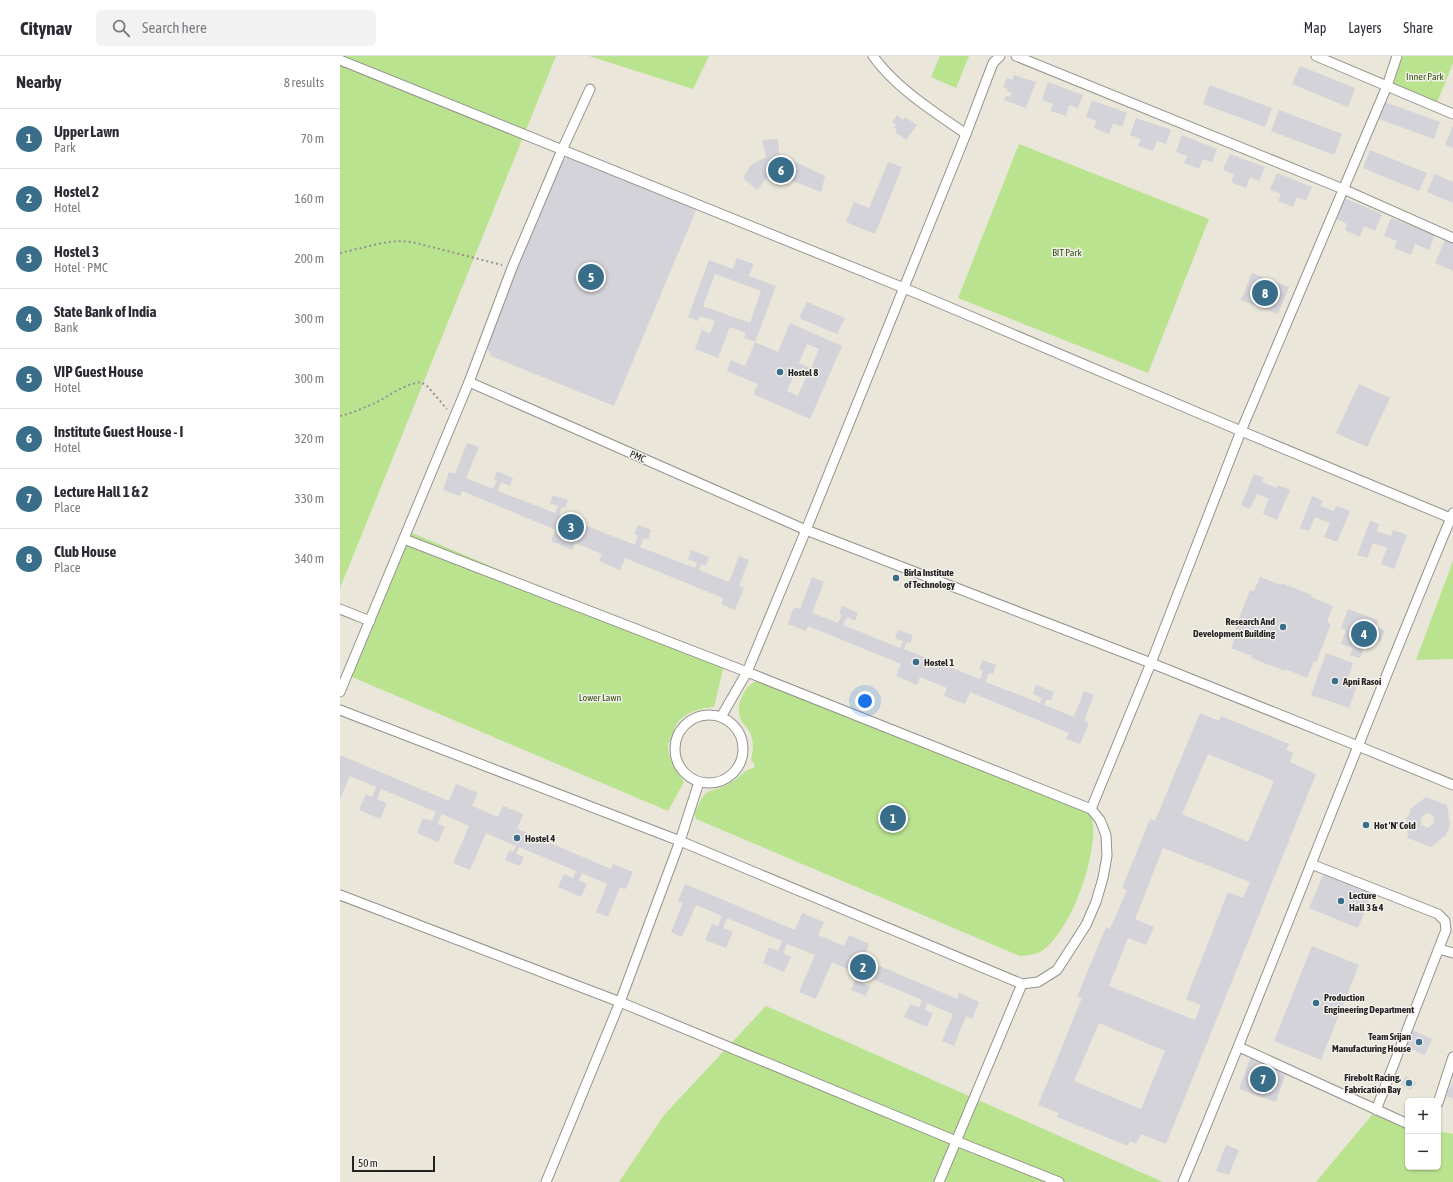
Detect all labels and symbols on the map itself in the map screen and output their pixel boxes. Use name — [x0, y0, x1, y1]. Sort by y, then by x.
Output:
park label: Inner Park — [1406, 71, 1445, 82]
pin: 6 — [768, 155, 794, 185]
park label: BIT Park — [1052, 247, 1082, 258]
pin: 5 — [578, 262, 604, 292]
pin: 8 — [1252, 278, 1278, 308]
marker: Hostel 8 — [775, 367, 785, 377]
place label: Hostel 8 — [788, 367, 818, 378]
street label: PMC — [628, 448, 648, 465]
pin: 3 — [558, 512, 584, 542]
place label: Birla Institute of Technology — [904, 567, 956, 590]
marker: Birla Institute of Technology — [891, 573, 901, 583]
place label: Research And Development Building — [1193, 616, 1276, 639]
pin: 4 — [1351, 619, 1377, 649]
marker: Research And Development Building — [1278, 622, 1288, 632]
marker: Hostel 1 — [911, 657, 921, 667]
place label: Hostel 1 — [924, 657, 954, 668]
marker: Apni Rasoi — [1330, 676, 1340, 686]
place label: Apni Rasoi — [1342, 676, 1381, 687]
your location — [855, 691, 875, 711]
park label: Lower Lawn — [579, 692, 621, 703]
pin: 1 — [880, 803, 906, 833]
marker: Hot 'N' Cold — [1361, 820, 1371, 830]
place label: Hot 'N' Cold — [1374, 820, 1416, 831]
marker: Hostel 4 — [512, 833, 522, 843]
place label: Hostel 4 — [525, 833, 555, 844]
place label: Lecture Hall 3 & 4 — [1349, 890, 1384, 913]
marker: Lecture Hall 3 & 4 — [1336, 896, 1346, 906]
pin: 2 — [850, 952, 876, 982]
place label: Production Engineering Department — [1324, 992, 1414, 1015]
marker: Production Engineering Department — [1311, 998, 1321, 1008]
place label: Team Srijan Manufacturing House — [1332, 1031, 1411, 1054]
marker: Team Srijan Manufacturing House — [1414, 1037, 1424, 1047]
pin: 7 — [1250, 1064, 1276, 1094]
place label: Firebolt Racing, Fabrication Bay — [1344, 1072, 1402, 1095]
marker: Firebolt Racing, Fabrication Bay — [1404, 1078, 1414, 1088]
scale bar — [352, 1154, 435, 1173]

